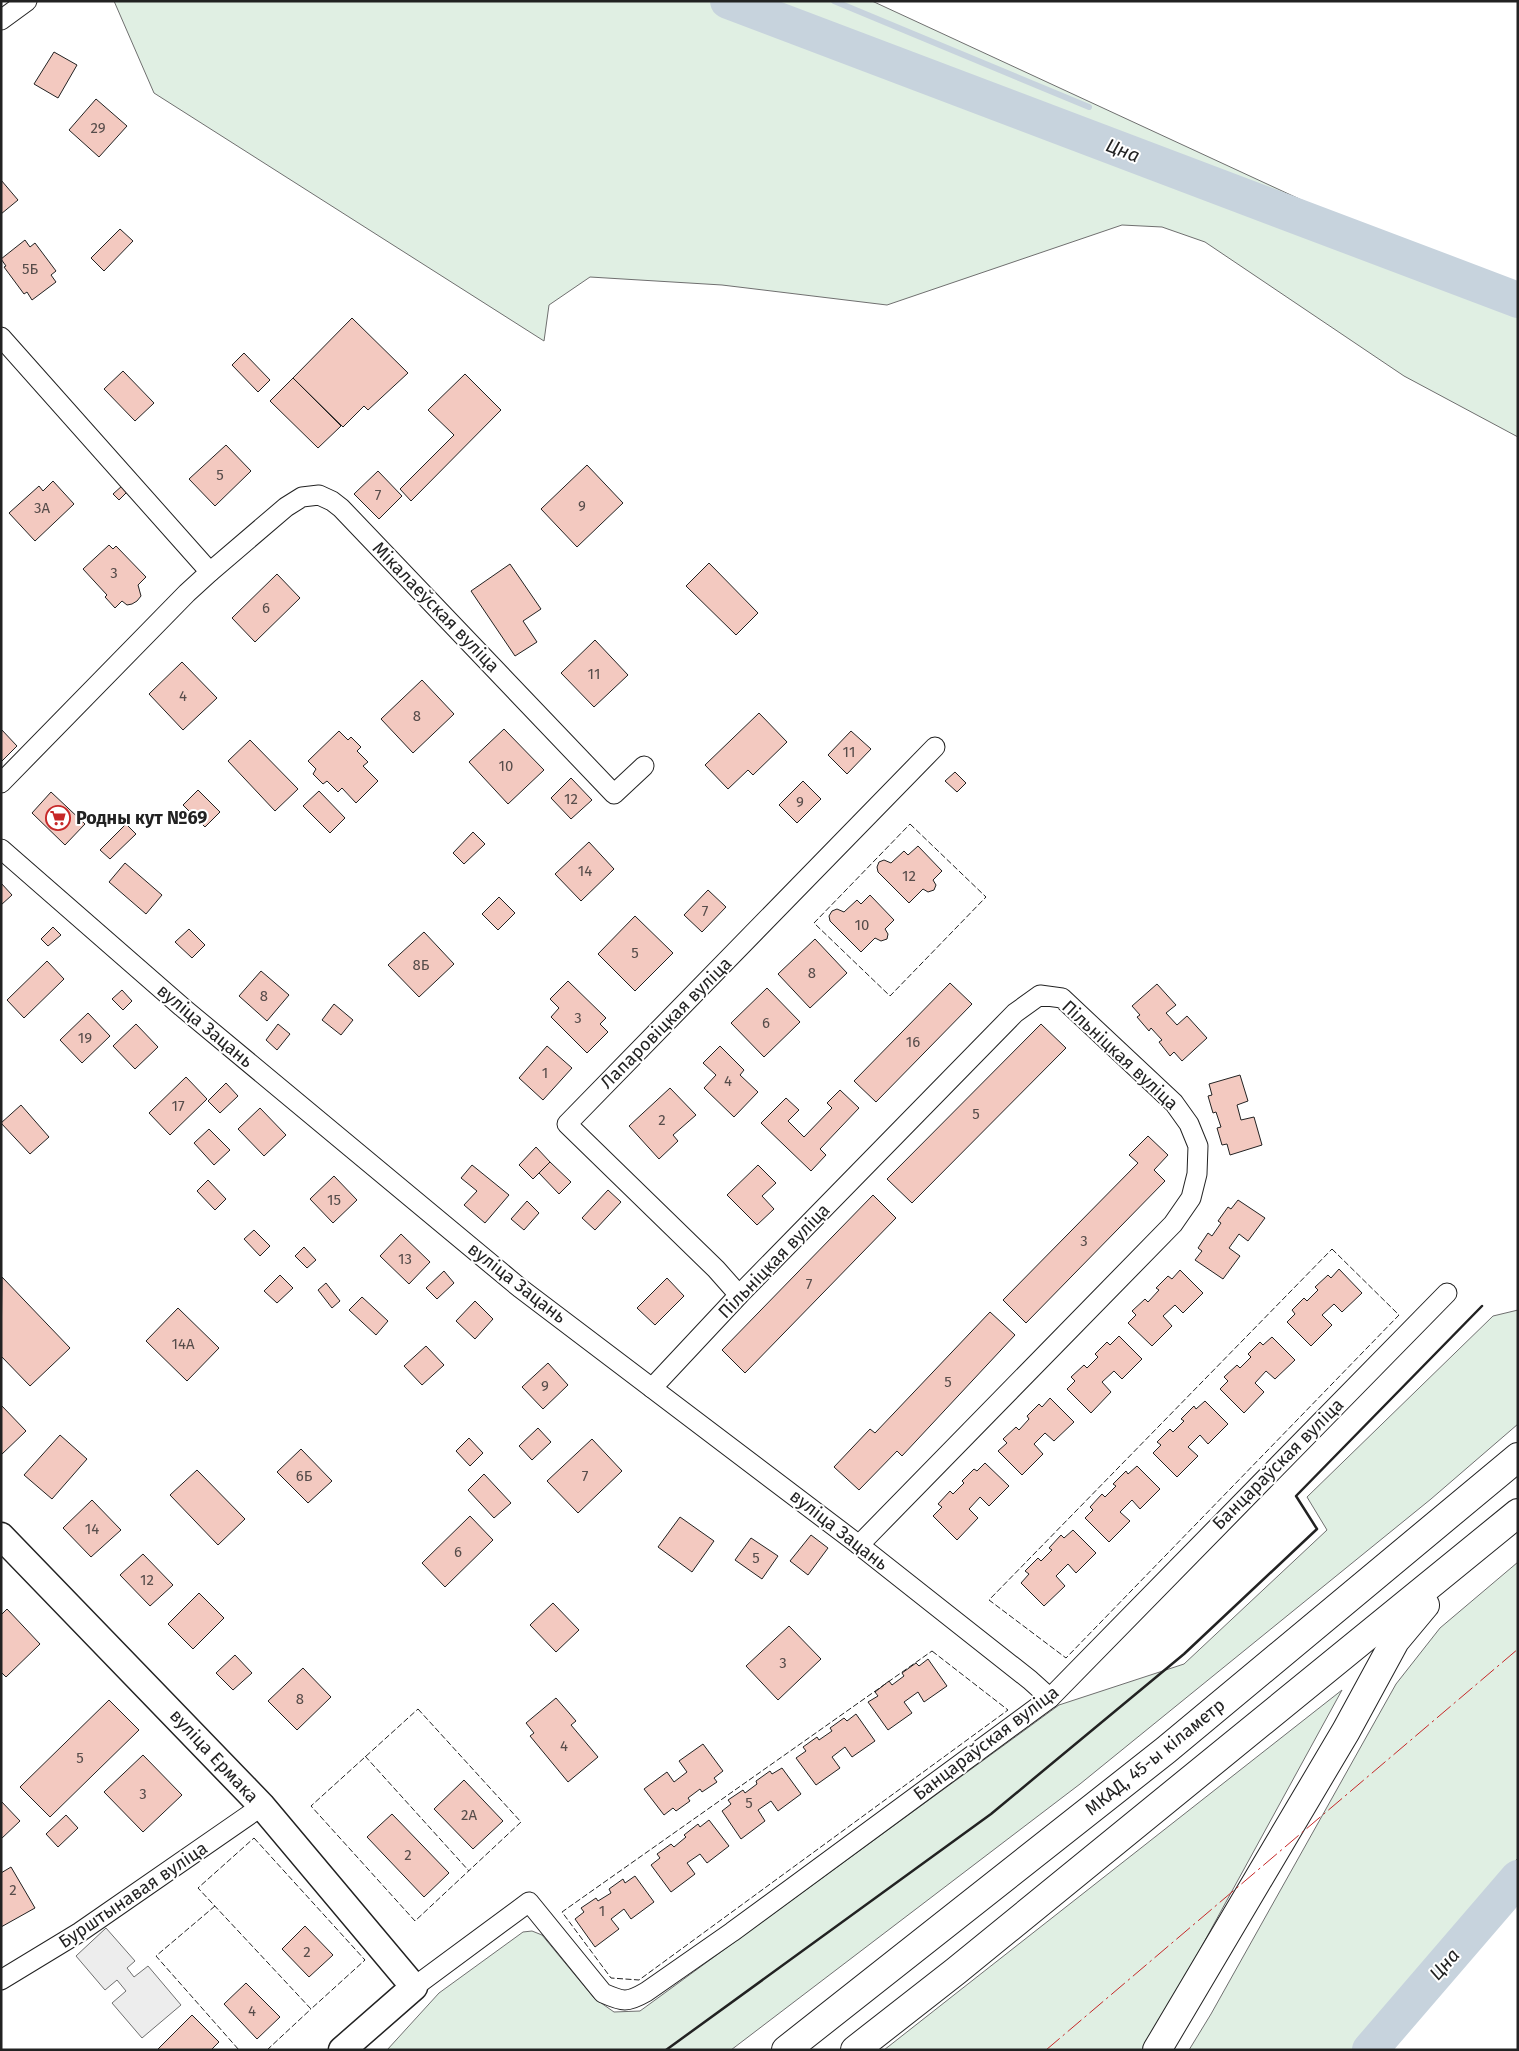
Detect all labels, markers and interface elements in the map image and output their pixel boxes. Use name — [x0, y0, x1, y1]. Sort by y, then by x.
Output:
house number: 29 — [90, 119, 106, 137]
water label: Цна — [1103, 134, 1143, 167]
house number: 5Б — [22, 260, 38, 278]
house number: 5 — [216, 466, 224, 484]
house number: 7 — [375, 486, 382, 504]
house number: 9 — [578, 497, 586, 515]
house number: 3А — [34, 499, 50, 517]
street label: Мікалаеўская вуліца — [368, 537, 504, 677]
house number: 3 — [110, 564, 118, 582]
house number: 6 — [262, 599, 270, 617]
house number: 11 — [588, 665, 600, 683]
house number: 4 — [179, 687, 187, 705]
house number: 8 — [413, 707, 421, 725]
house number: 11 — [843, 743, 855, 761]
house number: 10 — [499, 757, 513, 775]
house number: 12 — [564, 790, 578, 808]
house number: 9 — [796, 793, 804, 811]
supermarket icon: Родны кут №69 — [45, 805, 71, 831]
place label: Родны кут №69 — [76, 807, 207, 829]
house number: 14 — [578, 862, 592, 880]
house number: 12 — [902, 867, 916, 885]
house number: 7 — [702, 902, 709, 920]
house number: 10 — [855, 916, 869, 934]
house number: 5 — [631, 944, 639, 962]
street label: Лапаровіцкая вуліца — [596, 953, 736, 1093]
house number: 8Б — [413, 956, 430, 974]
house number: 8 — [808, 964, 816, 982]
street label: вуліца Зацань — [153, 979, 257, 1073]
house number: 8 — [260, 987, 268, 1005]
street label: Пільніцкая вуліца — [1057, 995, 1183, 1115]
house number: 3 — [574, 1009, 582, 1027]
house number: 6 — [762, 1014, 770, 1032]
house number: 19 — [78, 1029, 92, 1047]
house number: 16 — [906, 1033, 920, 1051]
house number: 1 — [542, 1064, 548, 1082]
house number: 4 — [724, 1072, 732, 1090]
house number: 17 — [171, 1097, 185, 1115]
house number: 5 — [972, 1105, 980, 1123]
house number: 2 — [658, 1111, 666, 1129]
house number: 15 — [327, 1191, 341, 1209]
street label: Пільніцкая вуліца — [714, 1199, 834, 1323]
house number: 3 — [1080, 1232, 1088, 1250]
street label: вуліца Зацань — [464, 1238, 570, 1328]
house number: 13 — [398, 1250, 412, 1268]
house number: 7 — [806, 1275, 813, 1293]
house number: 14А — [171, 1335, 195, 1353]
house number: 5 — [944, 1373, 952, 1391]
house number: 9 — [541, 1377, 549, 1395]
street label: Банцараўская вуліца — [1208, 1394, 1348, 1534]
house number: 6Б — [296, 1467, 313, 1485]
house number: 7 — [582, 1467, 589, 1485]
street label: вуліца Зацань — [786, 1485, 892, 1575]
house number: 14 — [85, 1520, 99, 1538]
house number: 6 — [454, 1543, 462, 1561]
house number: 5 — [752, 1549, 760, 1567]
house number: 12 — [140, 1571, 154, 1589]
house number: 3 — [779, 1654, 787, 1672]
street label: Банцараўская вуліца — [909, 1681, 1063, 1805]
house number: 8 — [296, 1690, 304, 1708]
street label: МКАД, 45-ы кіламетр — [1081, 1694, 1229, 1820]
street label: вуліца Ермака — [165, 1705, 263, 1807]
house number: 4 — [560, 1737, 568, 1755]
house number: 5 — [76, 1749, 84, 1767]
house number: 3 — [139, 1785, 147, 1803]
house number: 5 — [745, 1794, 753, 1812]
house number: 2А — [461, 1806, 477, 1824]
street label: Бурштынавая вуліца — [54, 1837, 212, 1953]
house number: 2 — [404, 1846, 412, 1864]
house number: 2 — [9, 1881, 17, 1899]
house number: 1 — [599, 1902, 605, 1920]
house number: 2 — [303, 1943, 311, 1961]
water label: Цна — [1424, 1944, 1464, 1985]
house number: 4 — [248, 2002, 256, 2020]

